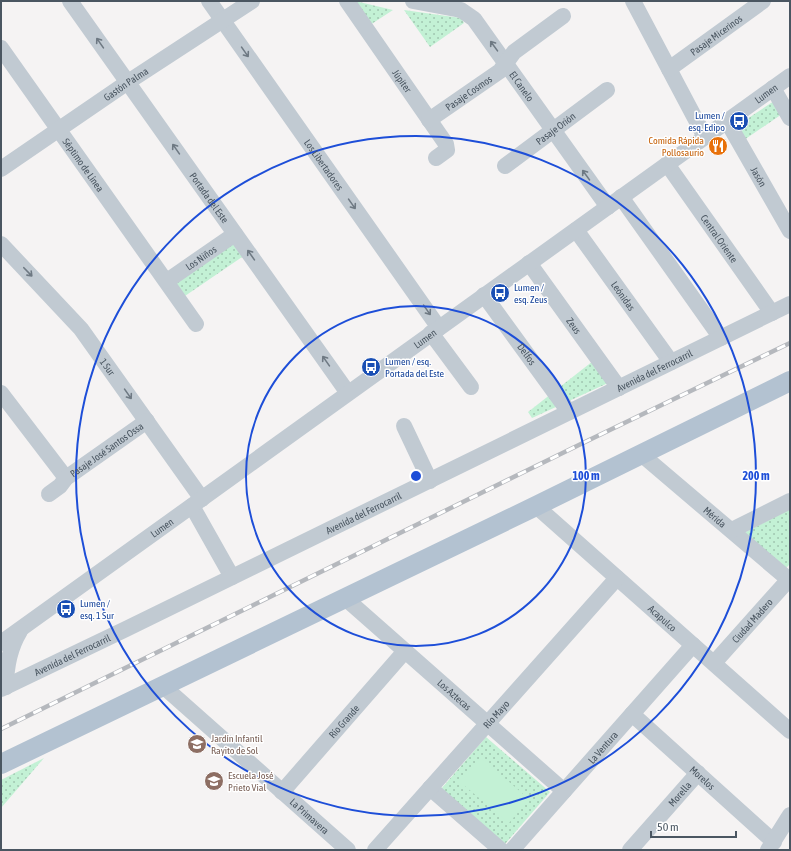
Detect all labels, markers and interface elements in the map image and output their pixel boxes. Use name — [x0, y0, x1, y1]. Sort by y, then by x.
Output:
street label: Pasaje Micerinos — [688, 13, 745, 58]
one-way arrow — [96, 38, 104, 49]
one-way arrow — [490, 41, 498, 52]
one-way arrow — [241, 46, 249, 57]
street label: Gastón Palma — [102, 65, 150, 103]
street label: Júpiter — [390, 67, 414, 95]
street label: El Canelo — [507, 69, 536, 104]
street label: Pasaje Cosmos — [443, 73, 495, 113]
street label: Lumen — [753, 82, 780, 106]
street label: Pasaje Orión — [534, 110, 578, 147]
place label: Lumen / esq. Edipo — [688, 110, 726, 133]
bus stop icon: Lumen / esq. Edipo — [728, 110, 750, 132]
place label: Comida Rápida Pollosaurio — [648, 135, 704, 158]
restaurant icon: Comida Rápida Pollosaurio — [707, 135, 729, 157]
street label: Séptimo de Línea — [60, 136, 106, 194]
street label: Los Libertadores — [302, 137, 346, 193]
one-way arrow — [171, 144, 180, 155]
street label: Jasón — [748, 165, 768, 189]
one-way arrow — [581, 170, 590, 181]
street label: Portada del Este — [187, 171, 231, 226]
one-way arrow — [348, 198, 356, 209]
street label: Central Oriente — [698, 213, 740, 265]
street label: Los Niños — [184, 243, 219, 273]
one-way arrow — [247, 250, 255, 261]
one-way arrow — [23, 267, 33, 277]
street label: Leónidas — [609, 279, 637, 313]
bus stop icon: Lumen / esq. Zeus — [489, 282, 511, 304]
place label: Lumen / esq. Zeus — [514, 282, 548, 305]
one-way arrow — [423, 304, 431, 315]
street label: Zeus — [564, 315, 583, 336]
street label: Lumen — [412, 327, 439, 351]
street label: Delfos — [515, 341, 538, 368]
street label: Avenida del Ferrocarril — [615, 347, 695, 394]
street label: 1 Sur — [98, 356, 118, 378]
one-way arrow — [322, 356, 330, 367]
bus stop icon: Lumen / esq. Portada del Este — [360, 356, 382, 378]
place label: Lumen / esq. Portada del Este — [385, 356, 445, 379]
one-way arrow — [124, 389, 132, 400]
street label: Pasaje José Santos Ossa — [68, 420, 146, 479]
centre of rings — [409, 469, 423, 483]
text: 100 m — [572, 469, 600, 483]
text: 200 m — [742, 469, 770, 483]
street label: Avenida del Ferrocarril — [324, 490, 404, 536]
street label: Mérida — [701, 505, 728, 530]
street label: Lumen — [149, 516, 176, 540]
street label: Ciudad Madero — [730, 596, 775, 645]
bus stop icon: Lumen / esq. 1 Sur — [55, 598, 77, 620]
place label: Lumen / esq. 1 Sur — [80, 598, 115, 621]
street label: Acapulco — [646, 603, 679, 634]
street label: Avenida del Ferrocarril — [33, 632, 113, 678]
street label: Los Aztecas — [435, 677, 474, 713]
street label: Río Mayo — [481, 698, 512, 731]
street label: Río Grande — [327, 702, 362, 740]
street label: La Ventura — [586, 729, 620, 766]
school or university icon: Jardín Infantil Rayito de Sol — [186, 733, 208, 755]
place label: Jardín Infantil Rayito de Sol — [211, 733, 263, 756]
street label: Morelos — [688, 764, 717, 792]
school or university icon: Escuela José Prieto Vial — [203, 770, 225, 792]
place label: Escuela José Prieto Vial — [228, 770, 274, 793]
street label: Morella — [666, 779, 694, 809]
street label: La Primavera — [288, 796, 331, 837]
scale bar — [651, 813, 736, 839]
text: 50 m — [657, 820, 679, 834]

